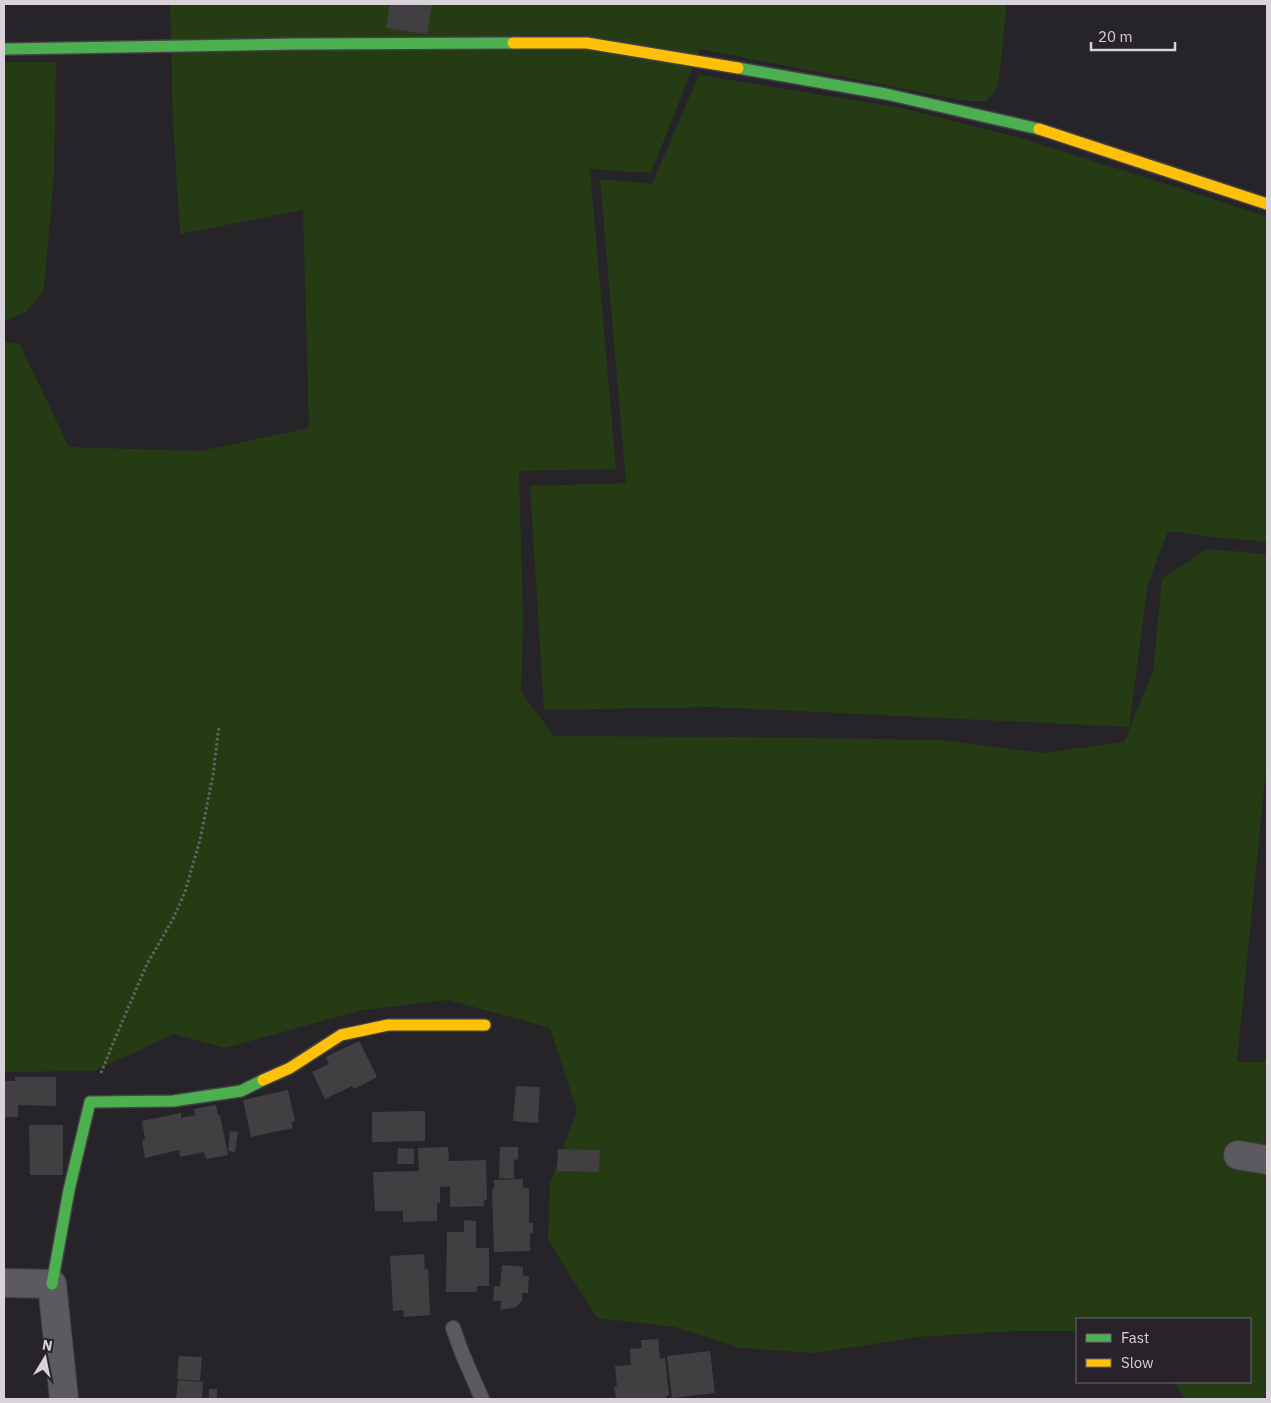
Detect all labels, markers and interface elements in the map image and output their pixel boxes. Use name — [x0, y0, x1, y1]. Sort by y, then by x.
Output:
scale bar — [1091, 20, 1175, 52]
text: 20 m — [1098, 27, 1133, 46]
legend — [1076, 1318, 1251, 1383]
text: Fast — [1121, 1328, 1149, 1347]
north arrow — [20, 1333, 70, 1383]
text: N — [41, 1335, 54, 1355]
text: Slow — [1121, 1353, 1154, 1372]

